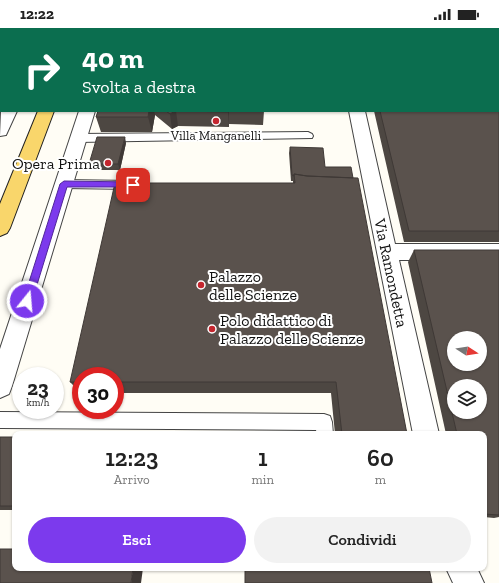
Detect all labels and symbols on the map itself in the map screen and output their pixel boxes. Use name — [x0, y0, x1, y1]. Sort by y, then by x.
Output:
marker: Villa Manganelli — [211, 116, 221, 126]
place label: Villa Manganelli — [170, 128, 262, 143]
place label: Opera Prima — [12, 154, 100, 173]
marker: Opera Prima — [103, 158, 113, 168]
pin — [116, 168, 150, 202]
street label: Via Ramondetta — [370, 216, 412, 329]
place label: Palazzo delle Scienze — [209, 267, 297, 304]
position arrow — [6.0, 280, 48.0, 322]
marker: Palazzo delle Scienze — [196, 280, 206, 290]
place label: Polo didattico di Palazzo delle Scienze — [220, 311, 364, 348]
marker: Polo didattico di Palazzo delle Scienze — [207, 324, 217, 334]
north arrow — [447, 331, 487, 371]
speed limit sign: 30 — [72, 367, 124, 419]

